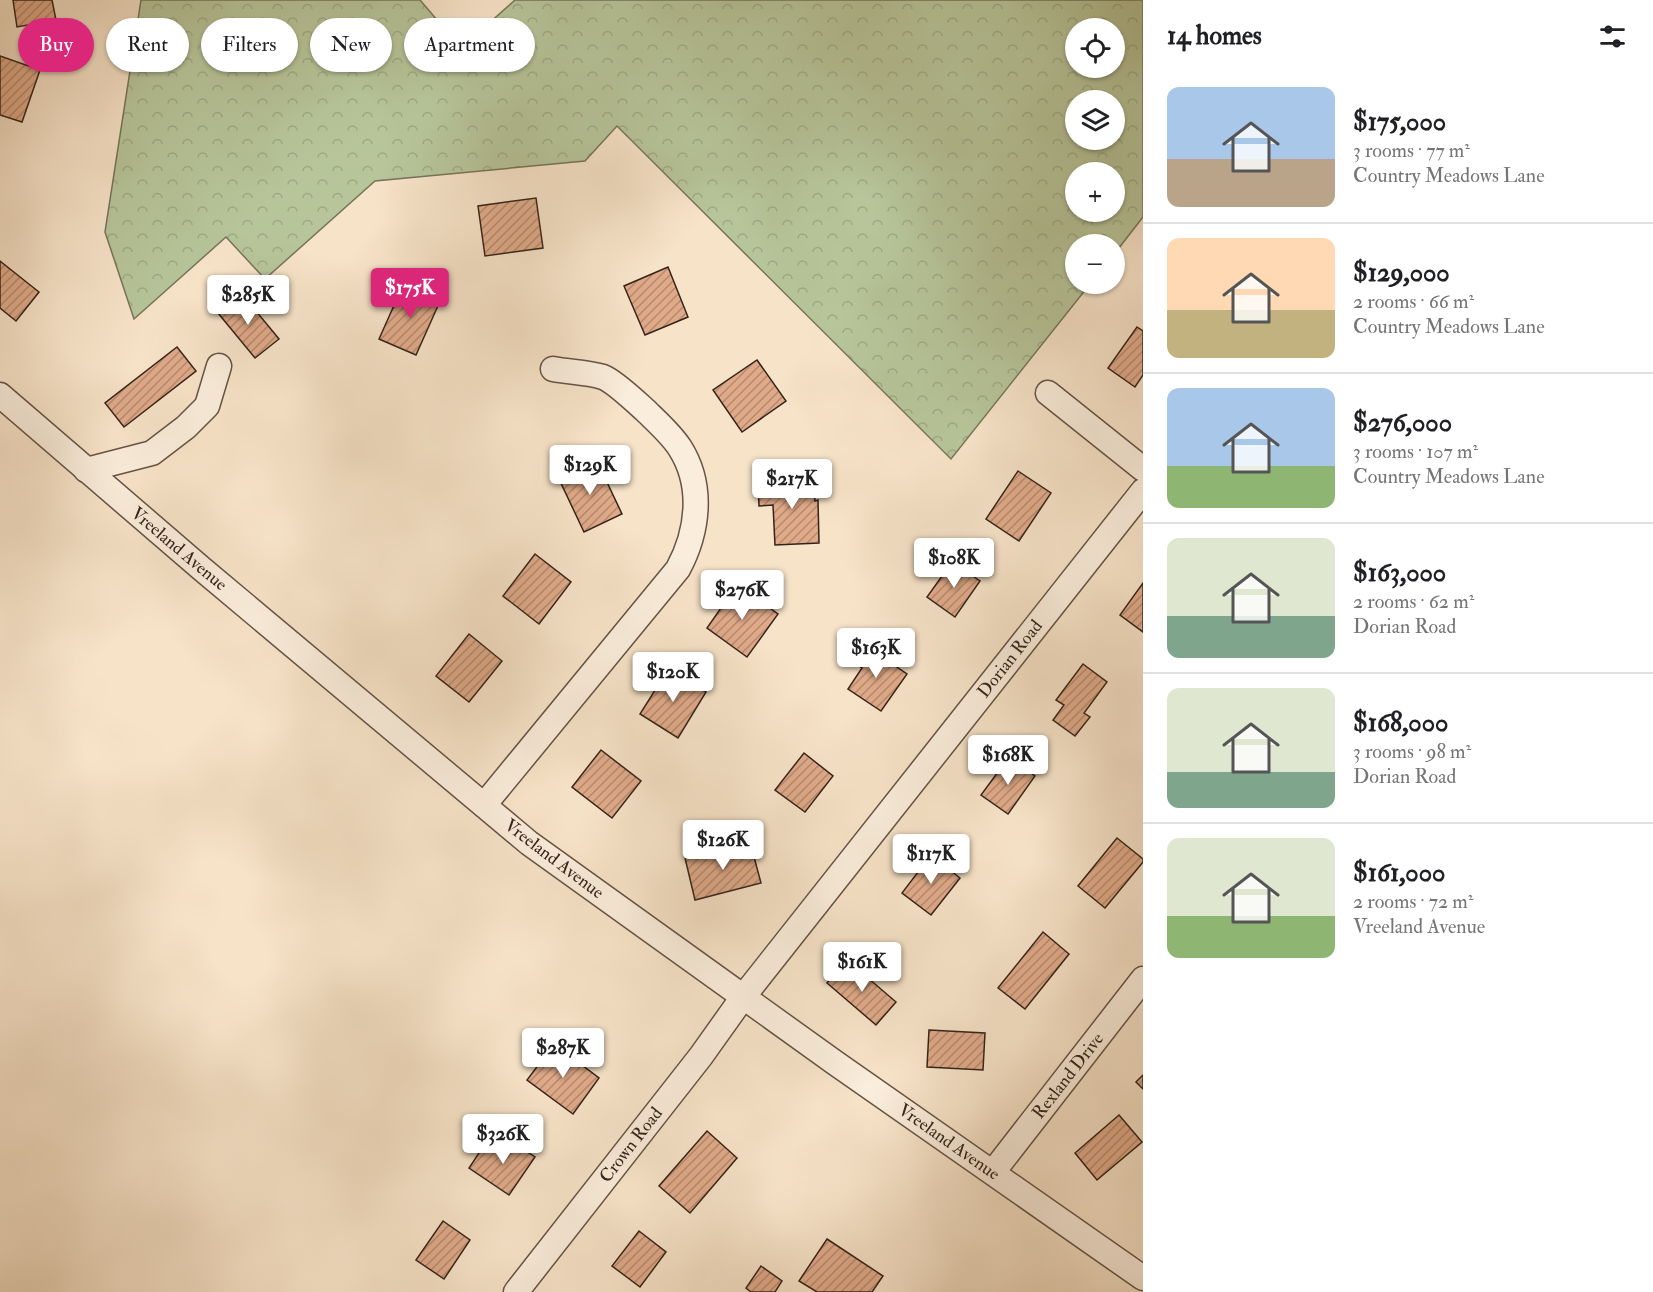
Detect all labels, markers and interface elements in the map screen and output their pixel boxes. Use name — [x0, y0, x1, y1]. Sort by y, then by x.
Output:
chip: Buy — [18, 18, 94, 72]
chip: Rent — [106, 18, 189, 72]
chip: Filters — [201, 18, 298, 72]
chip: New — [310, 18, 392, 72]
chip: Apartment — [404, 18, 535, 72]
map controls — [1065, 18, 1125, 294]
button: locate — [1065, 18, 1125, 78]
text: 14 homes — [1167, 20, 1262, 52]
icon: filters — [1596, 20, 1629, 53]
button: layers — [1065, 90, 1125, 150]
text: $175,000 — [1353, 106, 1446, 138]
icon: home — [1215, 111, 1287, 183]
text: 3 rooms · 77 m² — [1353, 138, 1470, 163]
button: + — [1065, 162, 1125, 222]
text: Country Meadows Lane — [1353, 163, 1545, 188]
button: − — [1065, 234, 1125, 294]
text: $129,000 — [1353, 257, 1450, 289]
icon: home — [1215, 262, 1287, 334]
pin: $175K — [368, 268, 452, 319]
pin: $285K — [206, 275, 290, 326]
text: $175K — [385, 275, 435, 300]
text: $285K — [221, 282, 275, 307]
text: 2 rooms · 66 m² — [1353, 289, 1474, 314]
text: Country Meadows Lane — [1353, 314, 1545, 339]
text: $276,000 — [1353, 407, 1452, 439]
icon: home — [1215, 412, 1287, 484]
text: 3 rooms · 107 m² — [1353, 439, 1478, 464]
pin: $129K — [548, 445, 632, 496]
text: $129K — [564, 452, 616, 477]
pin: $217K — [750, 459, 834, 510]
text: Country Meadows Lane — [1353, 464, 1545, 489]
text: $217K — [766, 466, 818, 491]
street label: Vreeland Avenue — [126, 502, 232, 596]
pin: $108K — [912, 538, 996, 589]
text: $108K — [928, 545, 980, 570]
text: $163,000 — [1353, 557, 1446, 589]
icon: home — [1215, 562, 1287, 634]
pin: $276K — [700, 570, 784, 621]
text: $276K — [715, 577, 769, 602]
text: 2 rooms · 62 m² — [1353, 589, 1474, 614]
text: Dorian Road — [1353, 614, 1456, 639]
street label: Dorian Road — [972, 615, 1048, 703]
pin: $163K — [834, 628, 918, 679]
text: $163K — [851, 635, 901, 660]
pin: $120K — [631, 652, 715, 703]
text: $120K — [647, 659, 699, 684]
text: $168,000 — [1353, 707, 1448, 739]
icon: home — [1215, 712, 1287, 784]
pin: $168K — [966, 735, 1050, 786]
text: 3 rooms · 98 m² — [1353, 739, 1471, 764]
text: $168K — [982, 742, 1034, 767]
text: Dorian Road — [1353, 764, 1456, 789]
street label: Vreeland Avenue — [500, 814, 609, 904]
pin: $126K — [681, 820, 765, 871]
text: $126K — [697, 827, 749, 852]
pin: $117K — [889, 834, 973, 885]
text: $117K — [907, 841, 955, 866]
text: $161,000 — [1353, 857, 1445, 889]
icon: home — [1215, 862, 1287, 934]
text: 2 rooms · 72 m² — [1353, 889, 1473, 914]
text: Vreeland Avenue — [1353, 914, 1485, 939]
pin: $161K — [820, 942, 904, 993]
text: $161K — [837, 949, 887, 974]
pin: $287K — [521, 1028, 605, 1079]
street label: Rexland Drive — [1027, 1028, 1109, 1124]
text: $287K — [536, 1035, 590, 1060]
street label: Vreeland Avenue — [894, 1098, 1005, 1186]
street label: Crown Road — [594, 1102, 668, 1188]
pin: $326K — [461, 1114, 545, 1165]
text: $326K — [476, 1121, 530, 1146]

